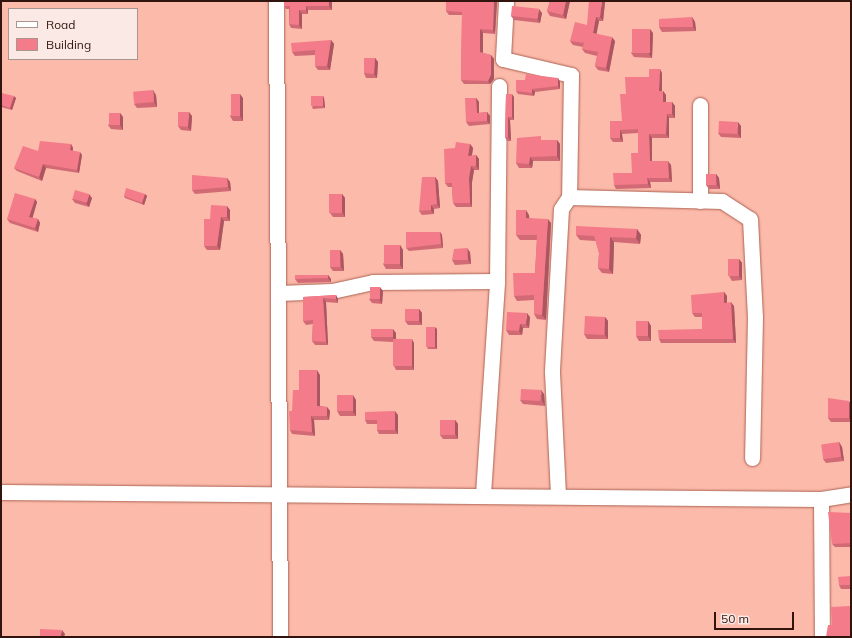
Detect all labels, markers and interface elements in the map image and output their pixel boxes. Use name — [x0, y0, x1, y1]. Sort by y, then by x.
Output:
legend — [8, 8, 138, 60]
text: Road — [46, 17, 75, 32]
text: Building — [46, 37, 91, 52]
scale bar — [716, 604, 796, 630]
text: 50 m — [721, 611, 749, 626]

